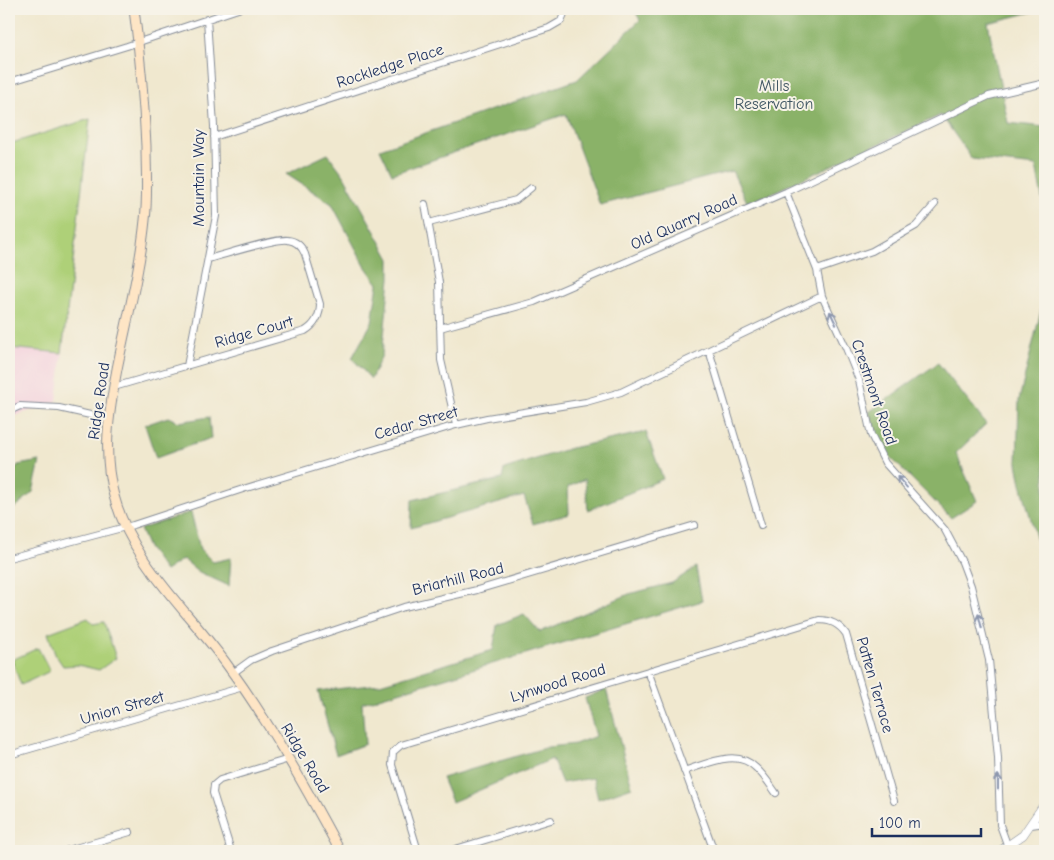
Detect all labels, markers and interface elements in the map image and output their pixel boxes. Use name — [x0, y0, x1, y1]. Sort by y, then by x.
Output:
street label: Rockledge Place — [334, 40, 446, 92]
park label: Mills Reservation — [735, 77, 813, 113]
street label: Mountain Way — [190, 129, 208, 227]
street label: Old Quarry Road — [628, 190, 740, 254]
one-way arrow — [827, 311, 837, 326]
street label: Ridge Court — [213, 312, 296, 352]
street label: Crestmont Road — [848, 337, 900, 447]
street label: Ridge Road — [85, 361, 113, 441]
street label: Cedar Street — [372, 402, 460, 444]
one-way arrow — [896, 476, 908, 489]
street label: Briarhill Road — [410, 559, 506, 599]
one-way arrow — [975, 614, 984, 630]
street label: Patten Terrace — [853, 635, 897, 735]
street label: Lynwood Road — [508, 660, 608, 706]
street label: Union Street — [78, 687, 166, 729]
street label: Ridge Road — [277, 720, 333, 796]
one-way arrow — [993, 774, 1003, 790]
scale bar — [872, 805, 980, 837]
text: 100 m — [879, 814, 921, 832]

